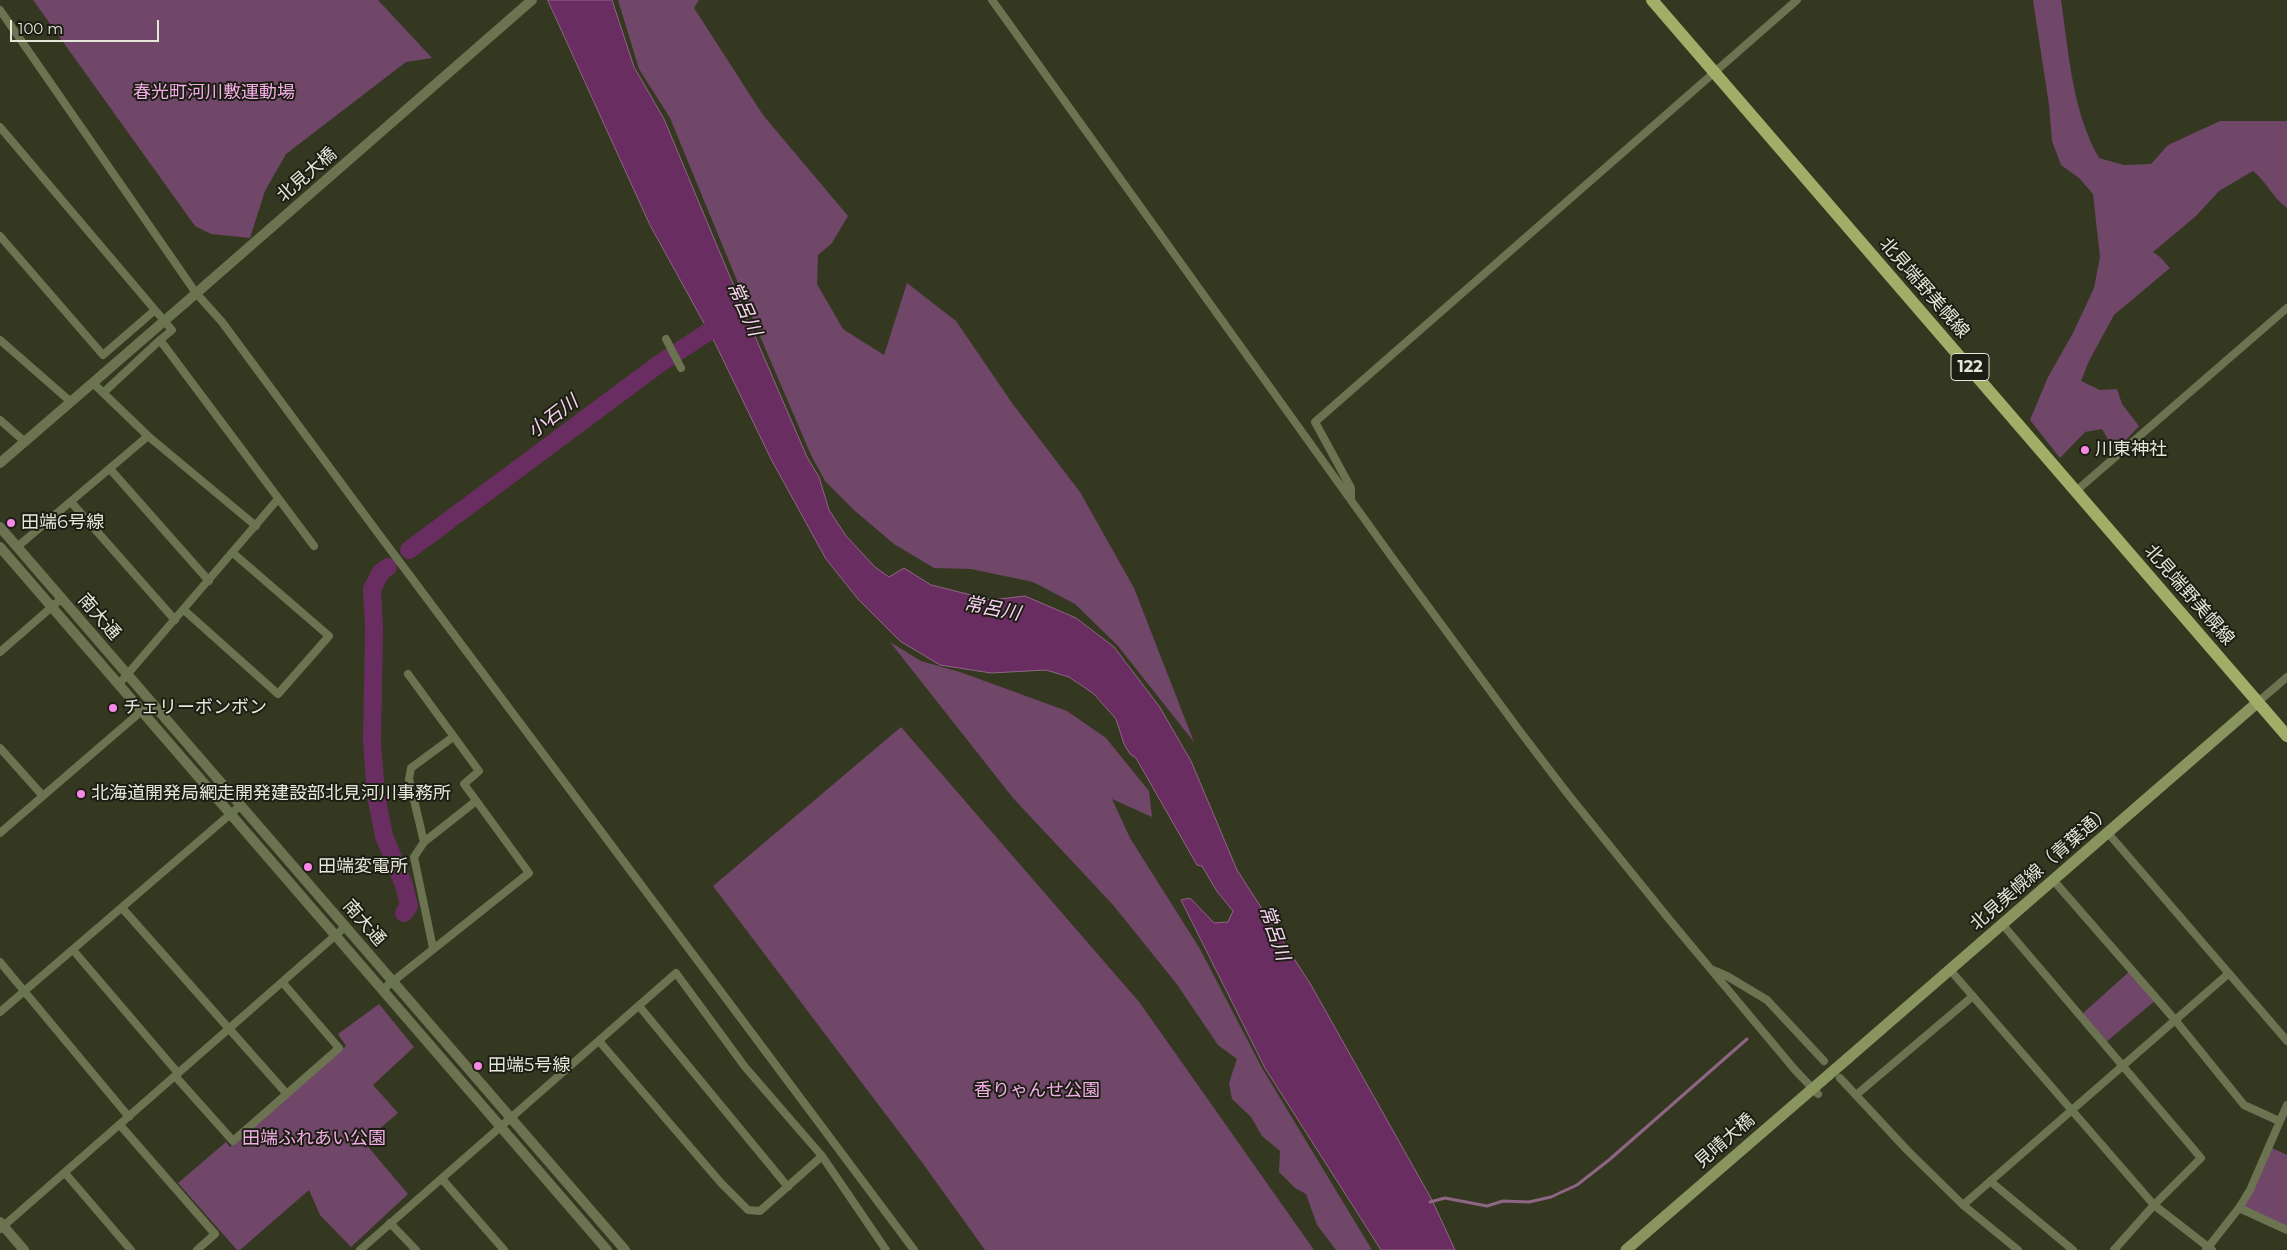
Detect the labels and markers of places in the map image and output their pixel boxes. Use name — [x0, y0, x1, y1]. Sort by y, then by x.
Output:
place label: 川東神社 — [2095, 439, 2167, 461]
marker: 川東神社 — [2079, 444, 2091, 456]
place label: 田端6号線 — [21, 512, 104, 534]
marker: 田端6号線 — [5, 517, 17, 529]
place label: チェリーボンボン — [123, 697, 267, 719]
marker: チェリーボンボン — [107, 702, 119, 714]
place label: 北海道開発局網走開発建設部北見河川事務所 — [91, 783, 451, 805]
marker: 北海道開発局網走開発建設部北見河川事務所 — [75, 788, 87, 800]
place label: 田端変電所 — [318, 856, 408, 878]
marker: 田端変電所 — [302, 861, 314, 873]
place label: 田端5号線 — [488, 1055, 570, 1077]
marker: 田端5号線 — [472, 1060, 484, 1072]

